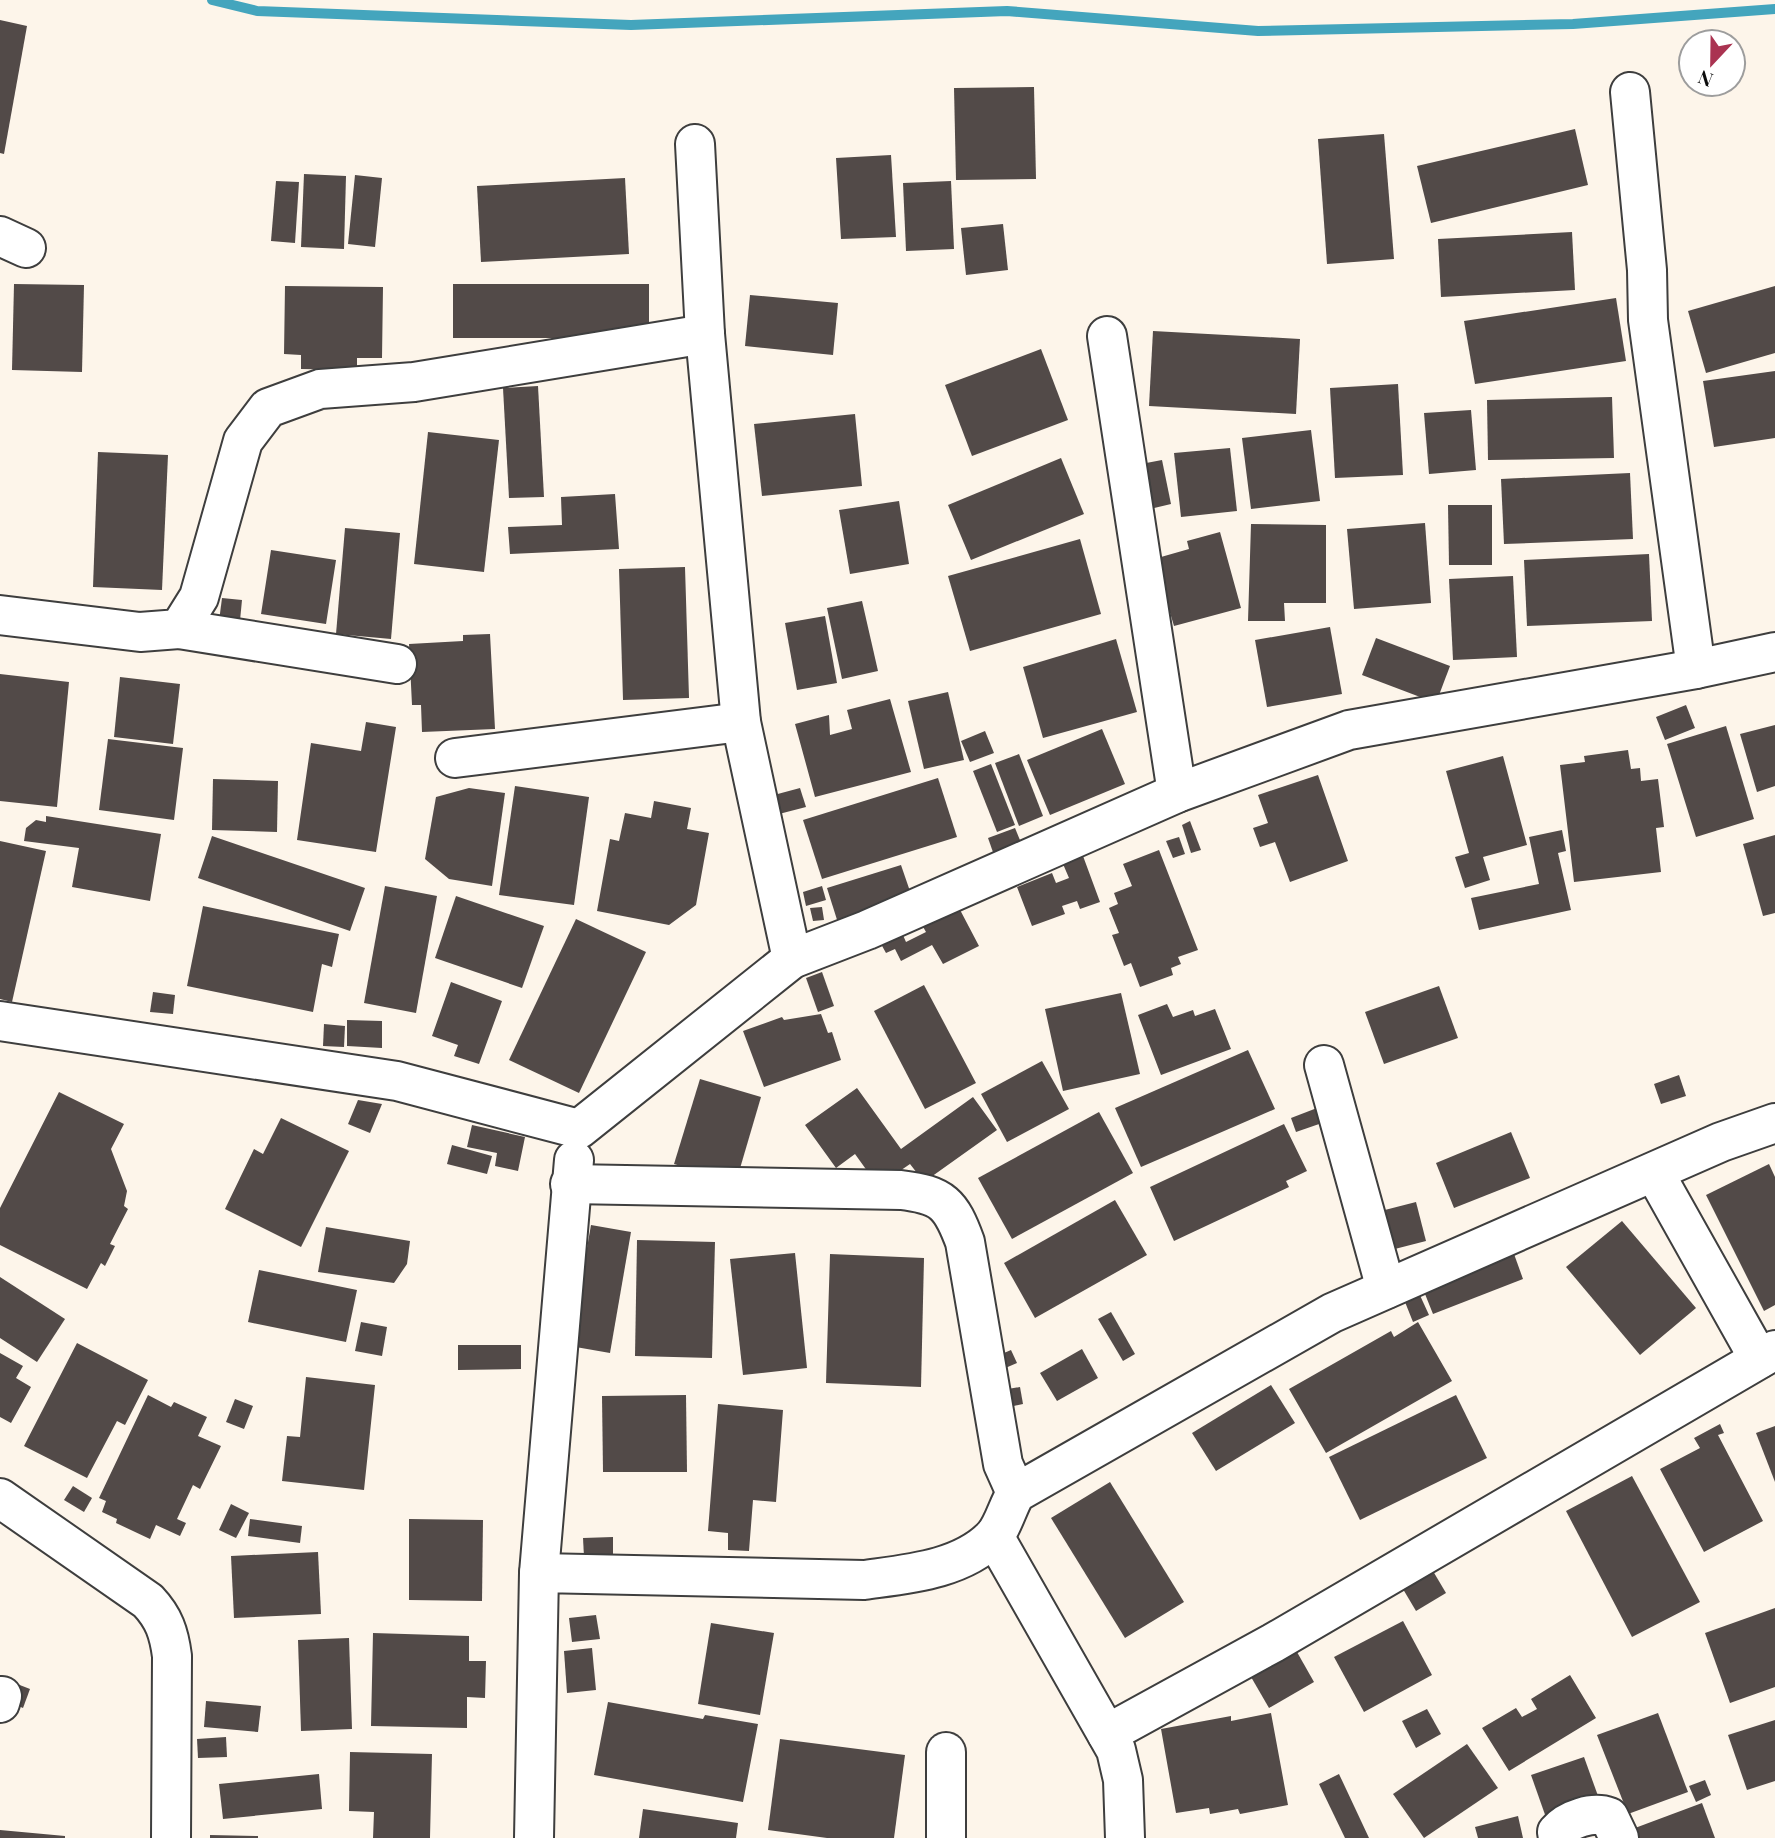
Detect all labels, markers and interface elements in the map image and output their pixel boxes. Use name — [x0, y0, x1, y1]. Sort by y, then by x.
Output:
north arrow — [1677, 28, 1747, 98]
text: N — [1694, 65, 1716, 94]

